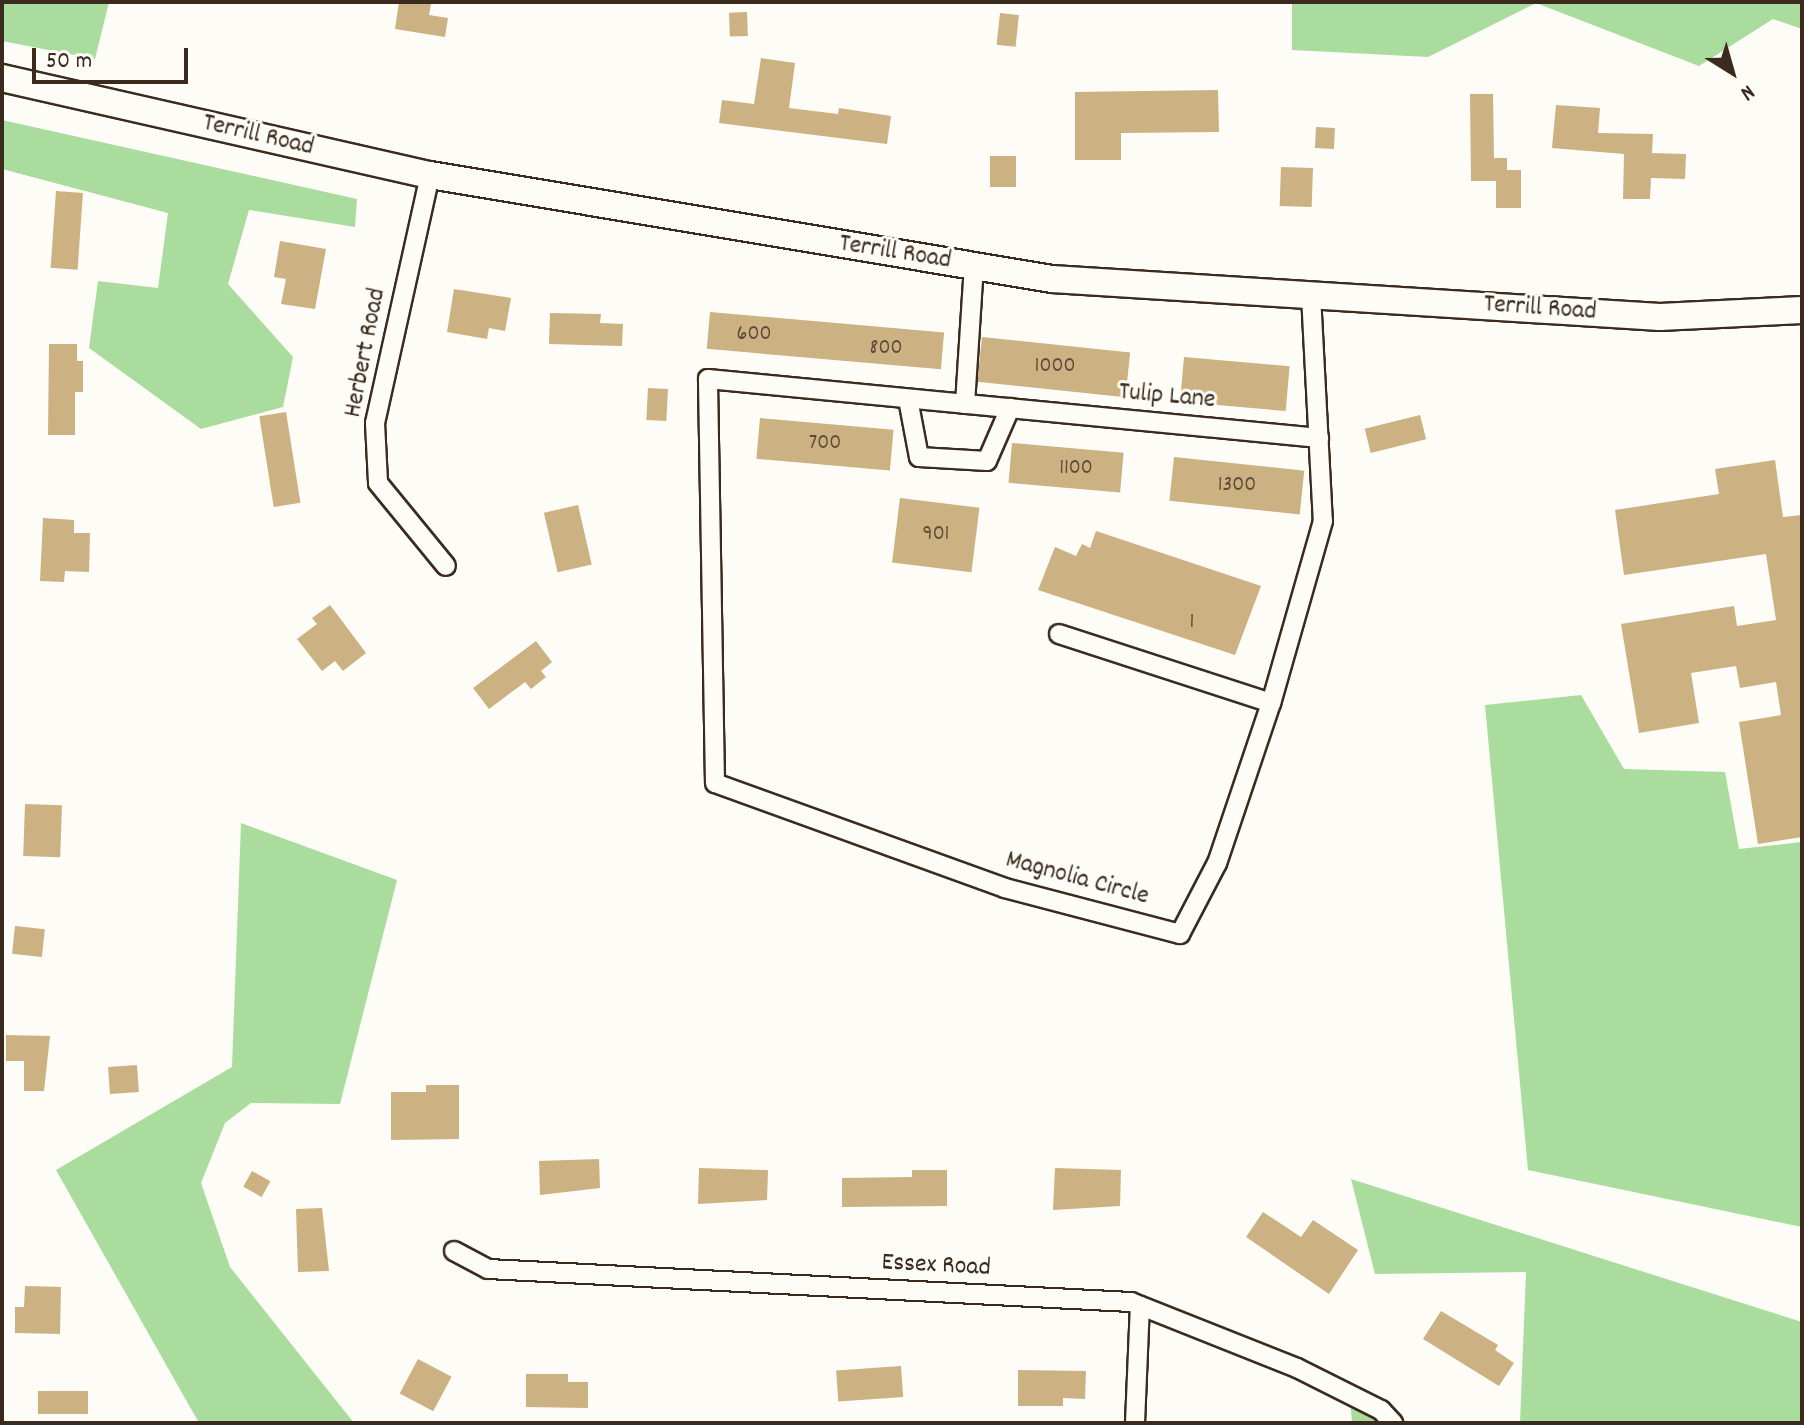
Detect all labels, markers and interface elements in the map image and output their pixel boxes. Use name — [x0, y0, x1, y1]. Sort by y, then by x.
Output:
scale bar — [36, 32, 192, 82]
north arrow — [1692, 32, 1772, 112]
text: 50 m — [46, 45, 92, 79]
text: N — [1733, 76, 1760, 107]
street label: Terrill Road — [200, 108, 316, 164]
street label: Terrill Road — [837, 229, 953, 277]
street label: Herbert Road — [338, 286, 394, 420]
street label: Terrill Road — [1483, 290, 1597, 328]
house number: 600 — [737, 322, 771, 348]
house number: 800 — [870, 336, 902, 362]
house number: 1000 — [1035, 354, 1075, 380]
street label: Tulip Lane — [1117, 377, 1217, 417]
house number: 700 — [809, 431, 841, 457]
house number: 1100 — [1059, 456, 1093, 482]
house number: 1300 — [1218, 473, 1256, 499]
house number: 901 — [923, 522, 949, 548]
house number: 1 — [1190, 610, 1194, 636]
street label: Magnolia Circle — [1002, 845, 1152, 913]
street label: Essex Road — [881, 1248, 991, 1284]

